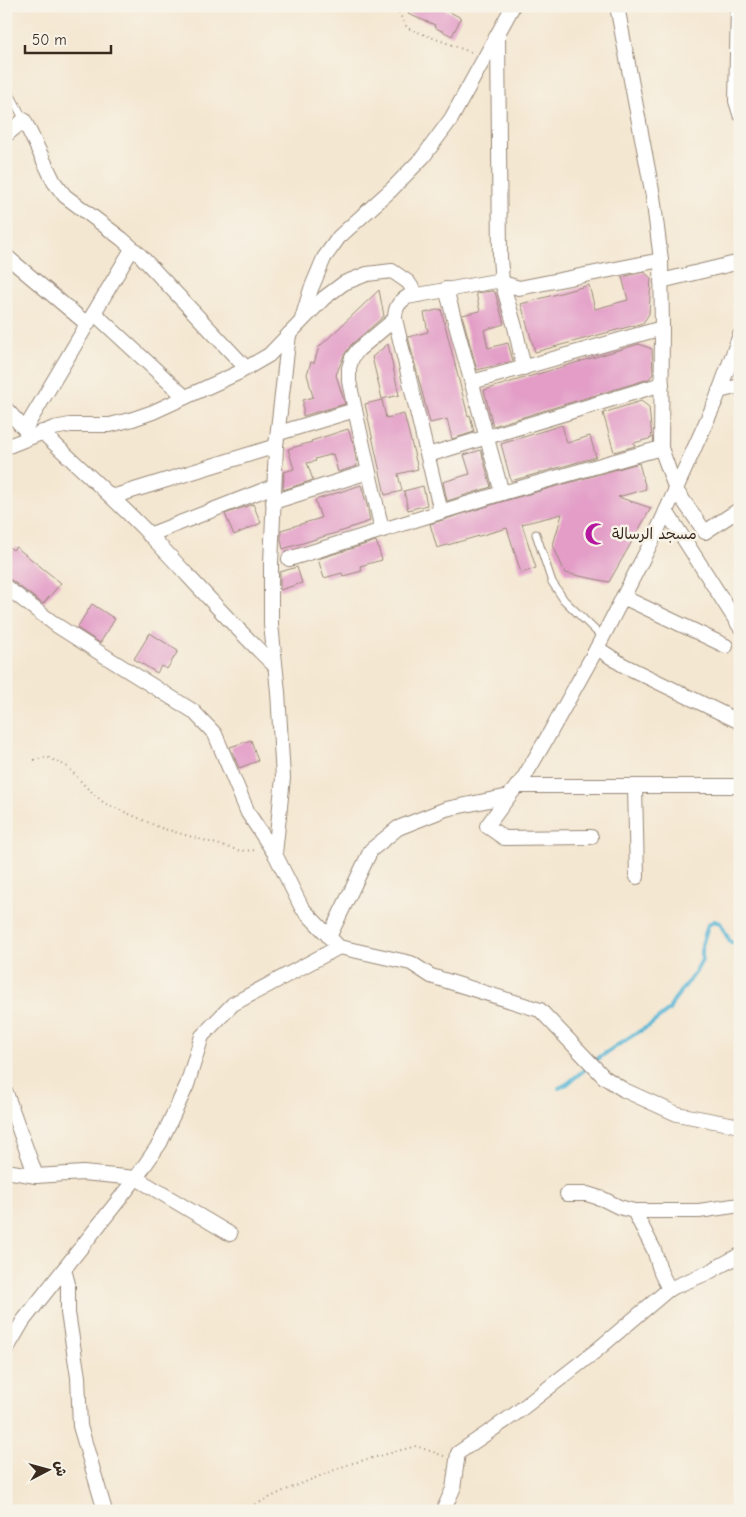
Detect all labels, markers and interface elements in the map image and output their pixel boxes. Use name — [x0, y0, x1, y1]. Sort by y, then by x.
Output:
scale bar — [25, 22, 111, 54]
text: 50 m — [32, 31, 67, 49]
mosque icon: مسجد الرسالة — [583, 521, 609, 547]
place label: مسجد الرسالة — [612, 525, 697, 543]
north arrow — [22, 1444, 72, 1494]
text: ش — [51, 1460, 70, 1477]

